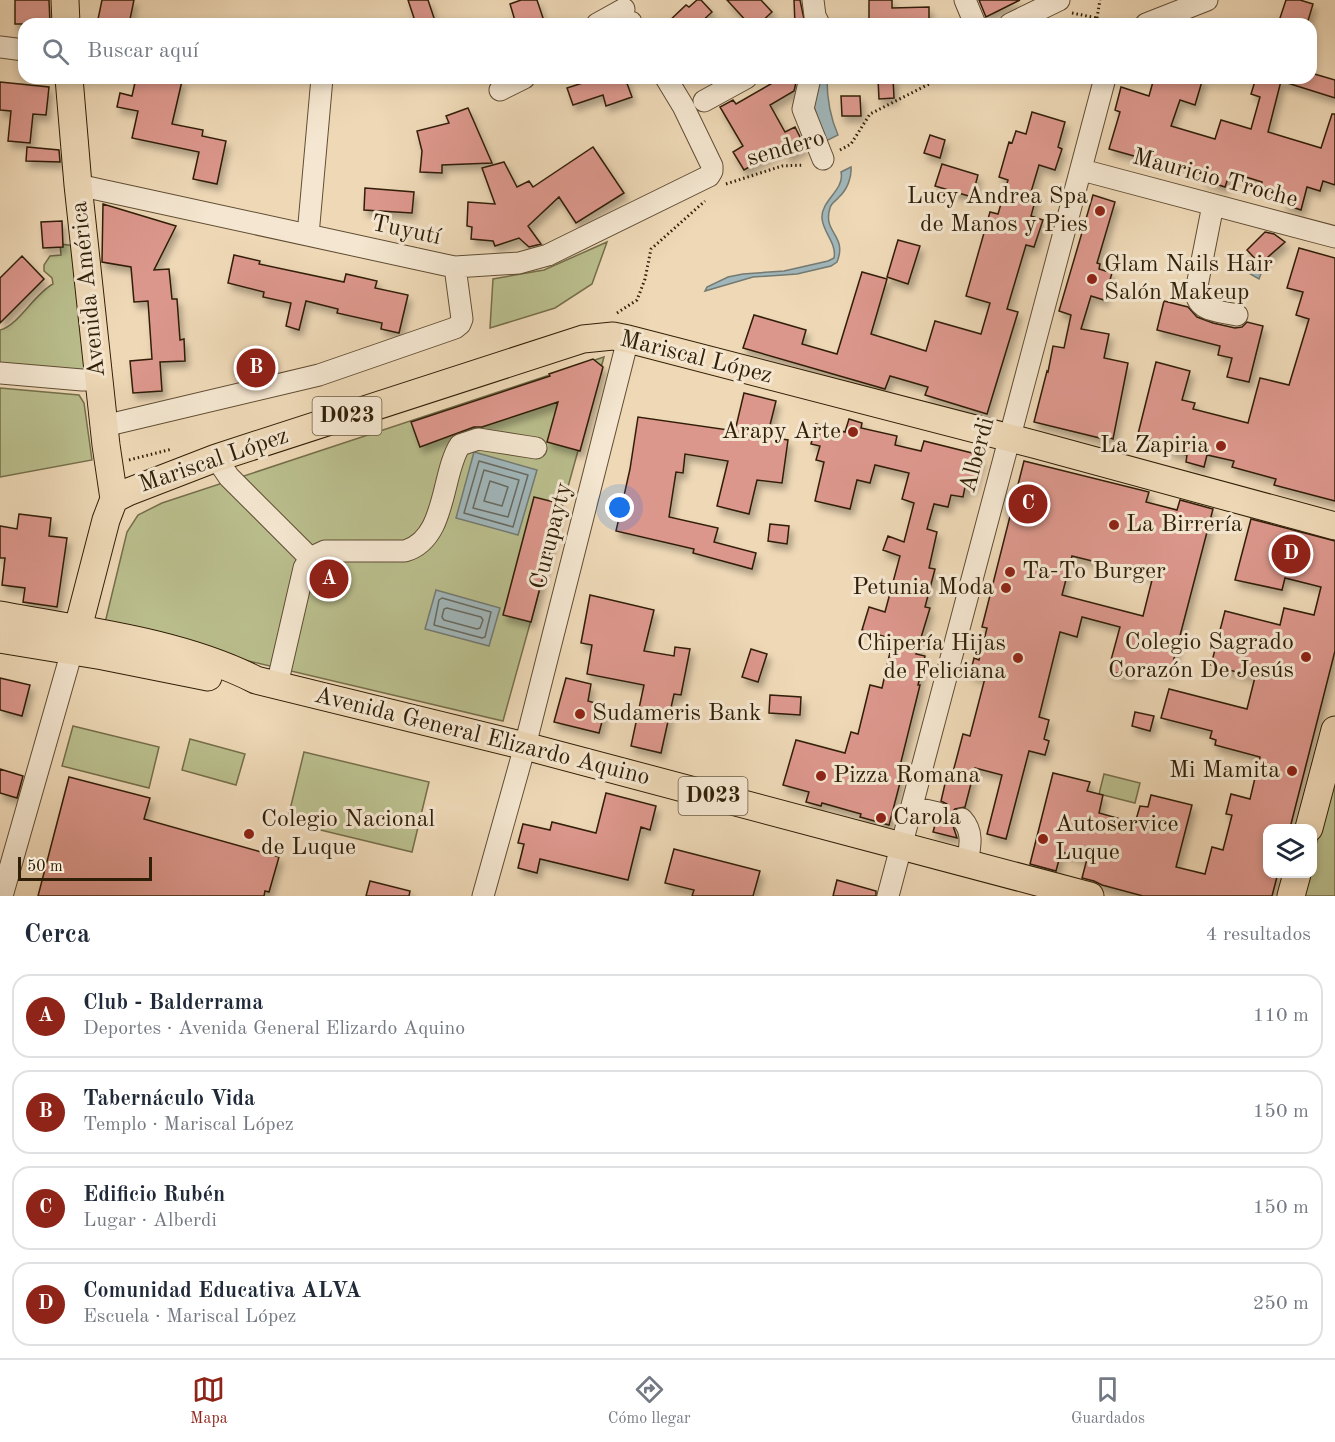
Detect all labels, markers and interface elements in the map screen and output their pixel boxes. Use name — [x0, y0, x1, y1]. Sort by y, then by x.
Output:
search box — [18, 18, 1317, 84]
icon: search — [39, 35, 72, 68]
text: Buscar aquí — [87, 40, 199, 62]
street label: sendero — [744, 126, 828, 172]
street label: Mauricio Troche — [1130, 145, 1300, 213]
place label: Lucy Andrea Spa de Manos y Pies — [907, 185, 1088, 237]
street label: Avenida América — [68, 200, 110, 378]
marker: Lucy Andrea Spa de Manos y Pies — [1093, 204, 1107, 218]
street label: Tuyutí — [369, 212, 443, 250]
place label: Glam Nails Hair Salón Makeup — [1104, 253, 1273, 305]
marker: Glam Nails Hair Salón Makeup — [1085, 272, 1099, 286]
street label: Mariscal López — [617, 327, 775, 389]
pin: B — [236, 346, 276, 391]
road number: D023 — [312, 397, 382, 435]
street label: Alberdi — [956, 415, 1000, 495]
place label: Arapy Arte — [721, 420, 841, 444]
street label: Mariscal López — [136, 424, 292, 498]
marker: Arapy Arte — [846, 425, 860, 439]
place label: La Zapiria — [1100, 434, 1209, 458]
marker: La Zapiria — [1214, 439, 1228, 453]
street label: Curupayty — [527, 480, 577, 592]
pin: C — [1008, 482, 1048, 526]
your location — [605, 493, 634, 522]
place label: La Birrería — [1126, 513, 1243, 537]
marker: La Birrería — [1107, 518, 1121, 532]
pin: D — [1272, 532, 1310, 576]
pin: A — [310, 556, 348, 602]
place label: Ta-To Burger — [1022, 560, 1166, 584]
marker: Ta-To Burger — [1003, 565, 1017, 579]
place label: Petunia Moda — [852, 576, 994, 600]
marker: Petunia Moda — [999, 581, 1013, 595]
place label: Colegio Sagrado Corazón De Jesús — [1108, 631, 1294, 683]
place label: Chipería Hijas de Feliciana — [857, 632, 1006, 684]
marker: Colegio Sagrado Corazón De Jesús — [1299, 650, 1313, 664]
marker: Chipería Hijas de Feliciana — [1011, 651, 1025, 665]
street label: Avenida General Elizardo Aquino — [312, 684, 652, 790]
place label: Sudameris Bank — [592, 702, 762, 726]
marker: Sudameris Bank — [573, 707, 587, 721]
place label: Mi Mamita — [1169, 759, 1280, 783]
place label: Pizza Romana — [833, 764, 980, 788]
marker: Mi Mamita — [1285, 764, 1299, 778]
marker: Pizza Romana — [814, 769, 828, 783]
road number: D023 — [678, 777, 748, 815]
place label: Carola — [893, 806, 961, 830]
place label: Colegio Nacional de Luque — [261, 808, 435, 860]
marker: Carola — [874, 811, 888, 825]
place label: Autoservice Luque — [1055, 813, 1178, 865]
map controls — [1263, 824, 1317, 878]
button: layers — [1263, 824, 1317, 878]
marker: Colegio Nacional de Luque — [242, 827, 256, 841]
marker: Autoservice Luque — [1036, 832, 1050, 846]
scale bar — [18, 854, 152, 882]
text: 50 m — [27, 859, 63, 875]
text: Cerca — [24, 922, 90, 948]
text: 4 resultados — [1206, 925, 1311, 945]
text: Club - Balderrama — [83, 992, 263, 1014]
text: A — [38, 1006, 53, 1026]
text: 110 m — [1253, 1006, 1309, 1026]
text: Deportes · Avenida General Elizardo Aquino — [83, 1019, 465, 1039]
text: Tabernáculo Vida — [83, 1088, 255, 1110]
text: B — [38, 1102, 53, 1122]
text: 150 m — [1253, 1102, 1309, 1122]
text: Templo · Mariscal López — [83, 1115, 294, 1135]
text: Edificio Rubén — [83, 1184, 225, 1206]
text: C — [39, 1198, 52, 1218]
text: 150 m — [1253, 1198, 1309, 1218]
text: Lugar · Alberdi — [83, 1211, 217, 1231]
text: Comunidad Educativa ALVA — [83, 1280, 361, 1302]
text: D — [38, 1294, 53, 1314]
text: 250 m — [1253, 1294, 1309, 1314]
text: Escuela · Mariscal López — [83, 1307, 296, 1327]
tab: Mapa — [190, 1373, 228, 1429]
tab: Cómo llegar — [608, 1373, 691, 1429]
tab: Guardados — [1071, 1373, 1145, 1429]

